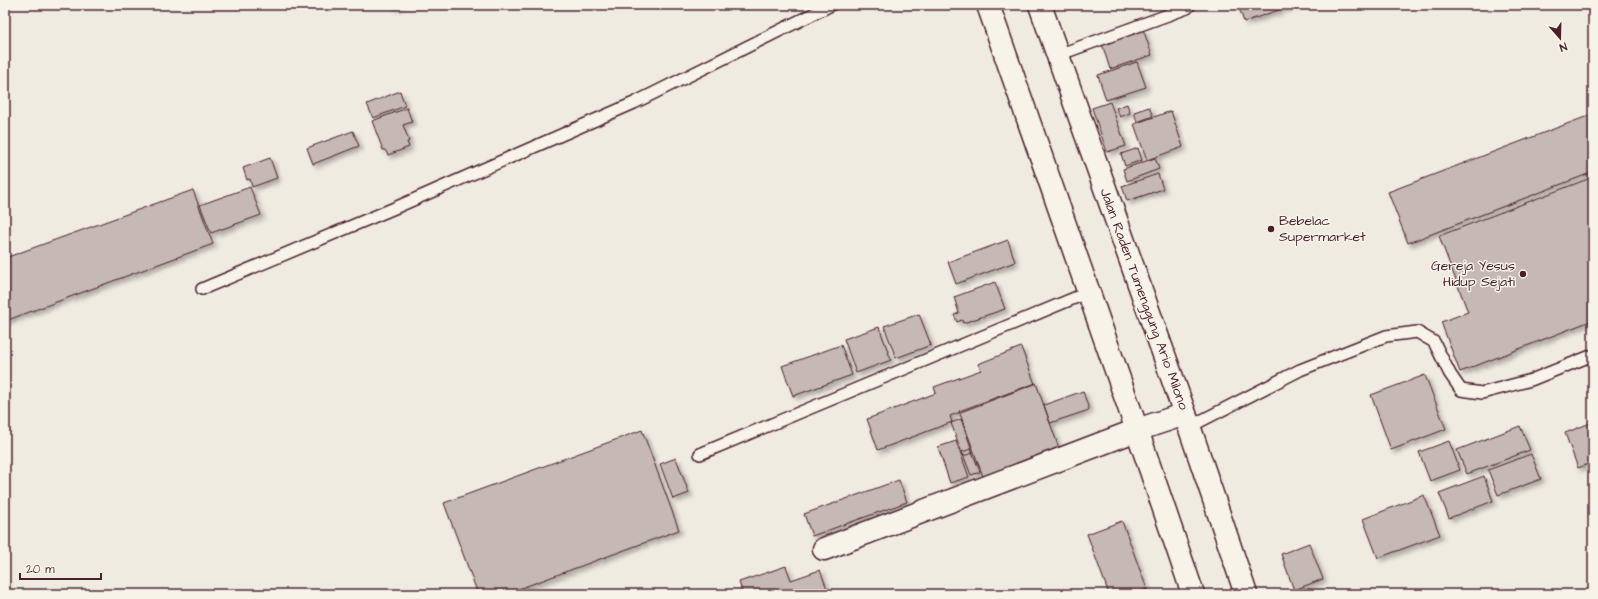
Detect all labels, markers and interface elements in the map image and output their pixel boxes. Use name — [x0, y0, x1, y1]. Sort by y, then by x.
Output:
north arrow — [1540, 18, 1580, 58]
text: N — [1557, 39, 1569, 55]
street label: Jalan Raden Tumenggung Ario Milono — [1094, 185, 1194, 413]
place label: Bebelac Supermarket — [1279, 211, 1366, 247]
marker: Bebelac Supermarket — [1266, 224, 1276, 234]
place label: Gereja Yesus Hidup Sejati — [1431, 256, 1515, 292]
marker: Gereja Yesus Hidup Sejati — [1518, 269, 1528, 279]
scale bar — [20, 555, 101, 581]
text: 20 m — [26, 561, 55, 578]

